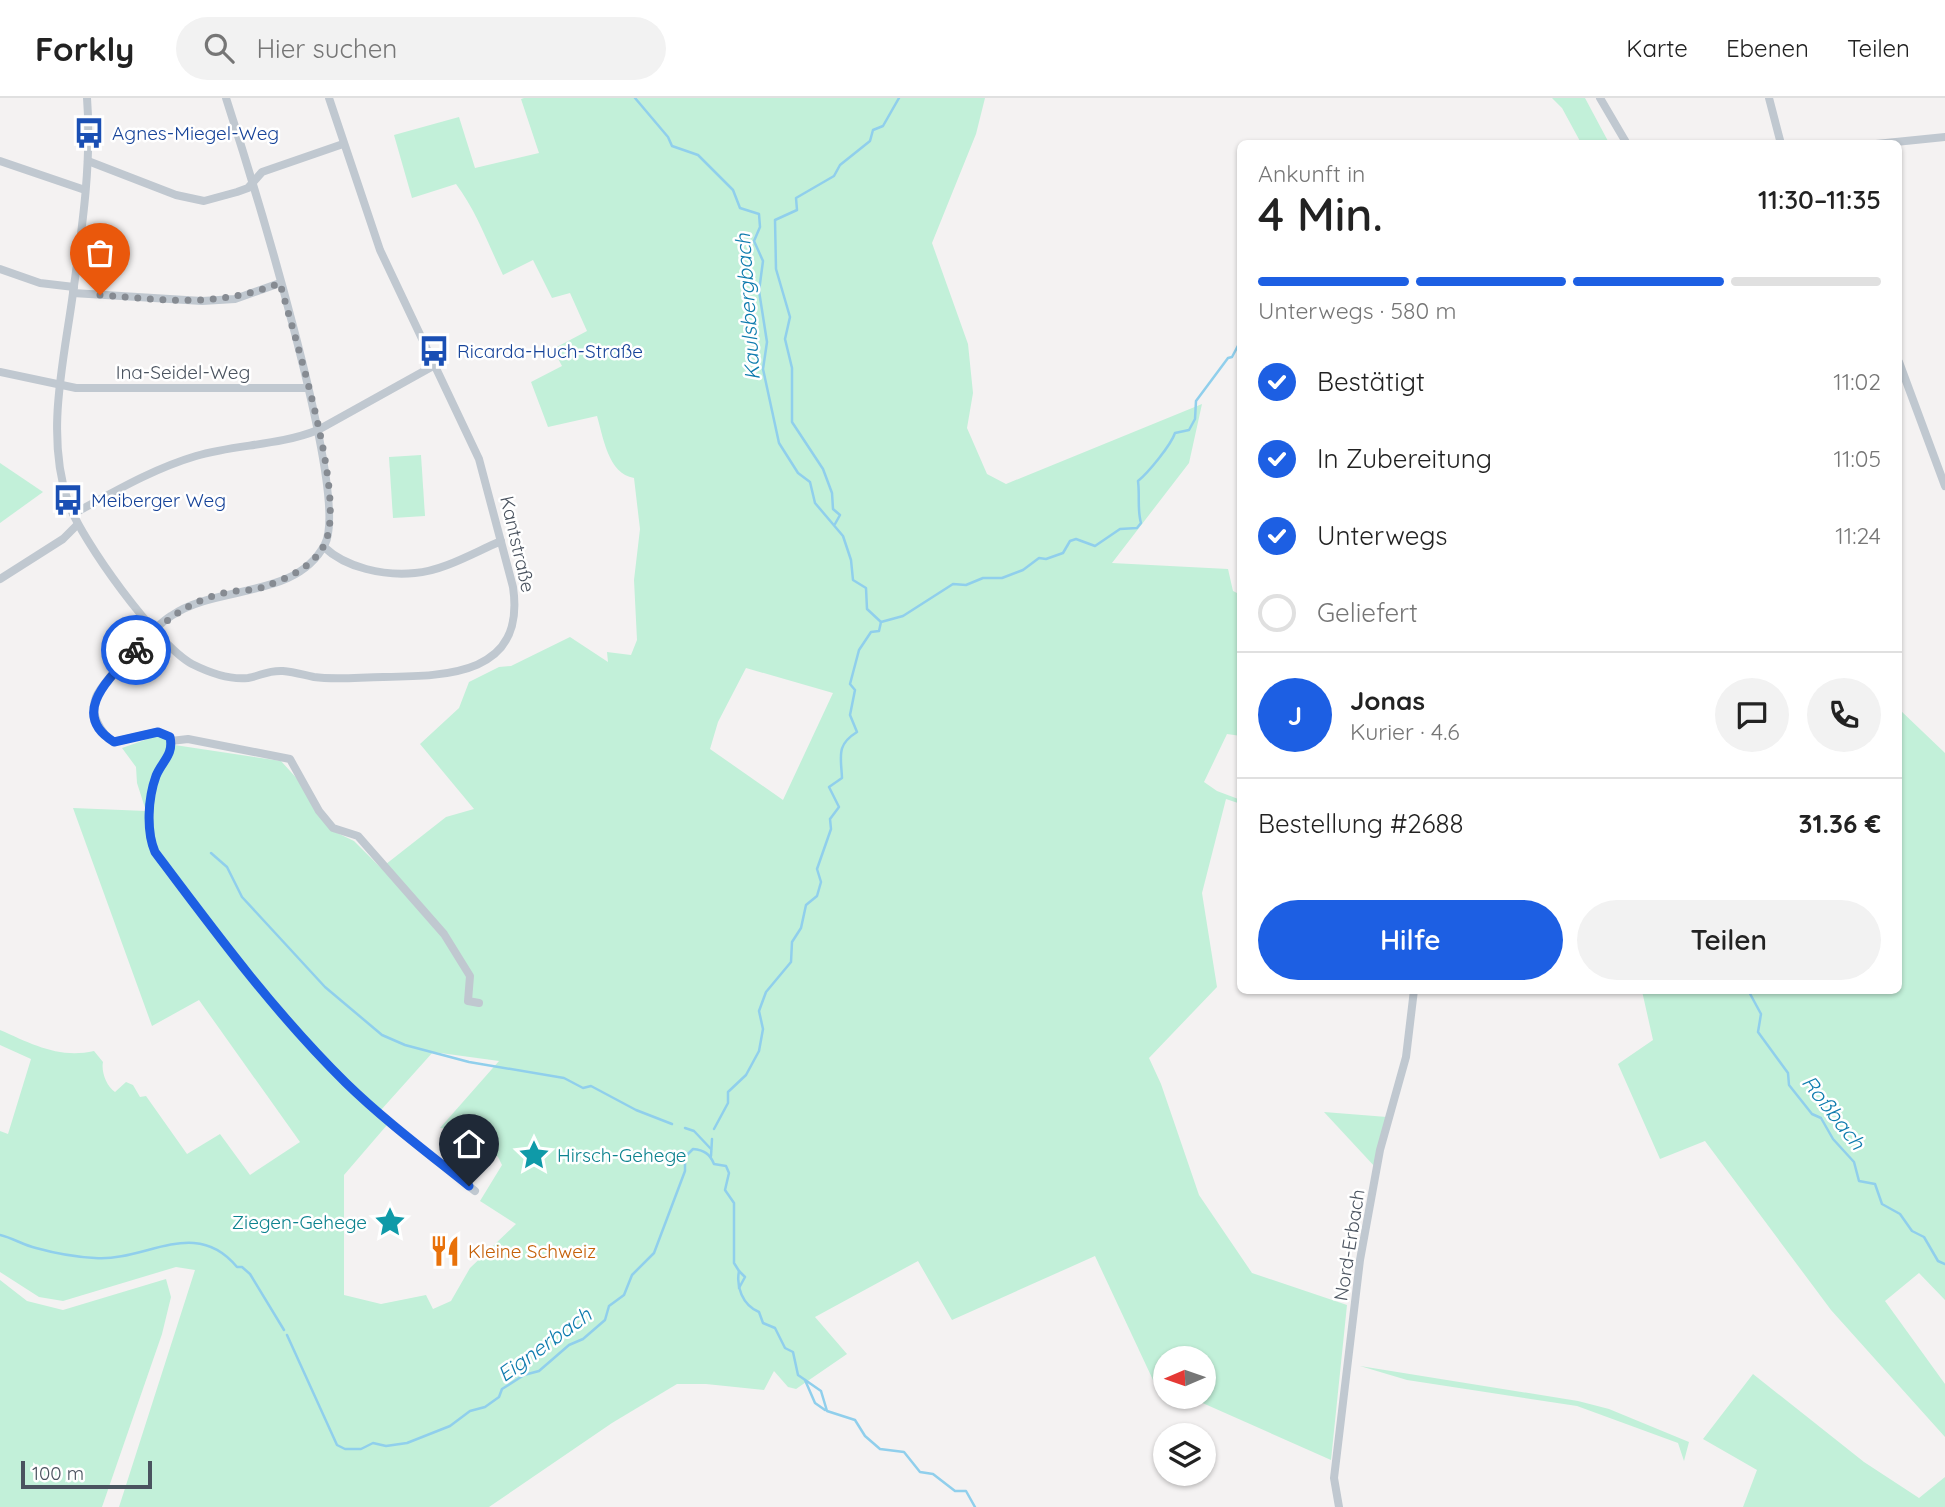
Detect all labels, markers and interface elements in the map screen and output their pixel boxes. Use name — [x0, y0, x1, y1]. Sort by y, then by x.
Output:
search box — [176, 17, 666, 80]
text: Forkly — [35, 28, 134, 69]
icon: search — [200, 29, 238, 67]
text: Hier suchen — [256, 32, 397, 65]
text: Karte — [1626, 33, 1688, 63]
text: Ebenen — [1726, 33, 1809, 63]
text: Teilen — [1847, 33, 1910, 63]
bus stop icon: Agnes-Miegel-Weg — [72, 116, 106, 150]
place label: Agnes-Miegel-Weg — [112, 121, 279, 145]
text: Ankunft in — [1258, 159, 1365, 188]
text: 11:30–11:35 — [1758, 183, 1881, 216]
text: 4 Min. — [1258, 185, 1383, 243]
pin — [70, 223, 130, 295]
water label: Kaulsbergbach — [729, 232, 765, 381]
icon: bag — [81, 234, 119, 272]
text: Unterwegs · 580 m — [1258, 296, 1456, 325]
bus stop icon: Ricarda-Huch-Straße — [417, 334, 451, 368]
place label: Ricarda-Huch-Straße — [457, 339, 643, 363]
street label: Ina-Seidel-Weg — [116, 360, 250, 384]
icon: check — [1258, 363, 1296, 401]
text: Bestätigt — [1317, 365, 1425, 398]
text: 11:02 — [1833, 367, 1881, 396]
icon: check — [1258, 440, 1296, 478]
text: In Zubereitung — [1317, 442, 1492, 475]
text: 11:05 — [1833, 444, 1881, 473]
bus stop icon: Meiberger Weg — [51, 483, 85, 517]
place label: Meiberger Weg — [91, 488, 226, 512]
street label: Kantstraße — [495, 493, 541, 595]
icon: check — [1258, 517, 1296, 555]
text: Unterwegs — [1317, 519, 1448, 552]
text: 11:24 — [1835, 521, 1881, 550]
text: Geliefert — [1317, 596, 1418, 629]
courier — [101, 615, 171, 685]
icon: bike — [117, 631, 155, 669]
button: chat — [1715, 678, 1789, 752]
button: phone — [1807, 678, 1881, 752]
text: Jonas — [1350, 684, 1425, 717]
text: J — [1288, 699, 1302, 732]
text: Kurier · 4.6 — [1350, 717, 1460, 746]
text: Bestellung #2688 — [1258, 807, 1464, 840]
text: 31.36 € — [1799, 807, 1881, 840]
button: Hilfe — [1258, 900, 1563, 980]
button: Teilen — [1577, 900, 1881, 980]
water label: Roßbach — [1797, 1069, 1872, 1155]
pin — [439, 1114, 499, 1186]
icon: home — [450, 1125, 488, 1163]
place icon: Hirsch-Gehege — [517, 1138, 551, 1172]
place label: Hirsch-Gehege — [557, 1143, 687, 1167]
street label: Nord-Erbach — [1328, 1187, 1370, 1303]
place icon: Ziegen-Gehege — [373, 1205, 407, 1239]
place label: Ziegen-Gehege — [232, 1210, 367, 1234]
restaurant icon: Kleine Schweiz — [428, 1234, 462, 1268]
place label: Kleine Schweiz — [468, 1239, 596, 1263]
water label: Eignerbach — [492, 1301, 597, 1387]
north arrow — [1153, 1346, 1216, 1409]
map controls — [1153, 1346, 1216, 1486]
button: layers — [1153, 1423, 1216, 1486]
scale bar — [21, 1458, 152, 1490]
text: 100 m — [32, 1461, 84, 1485]

